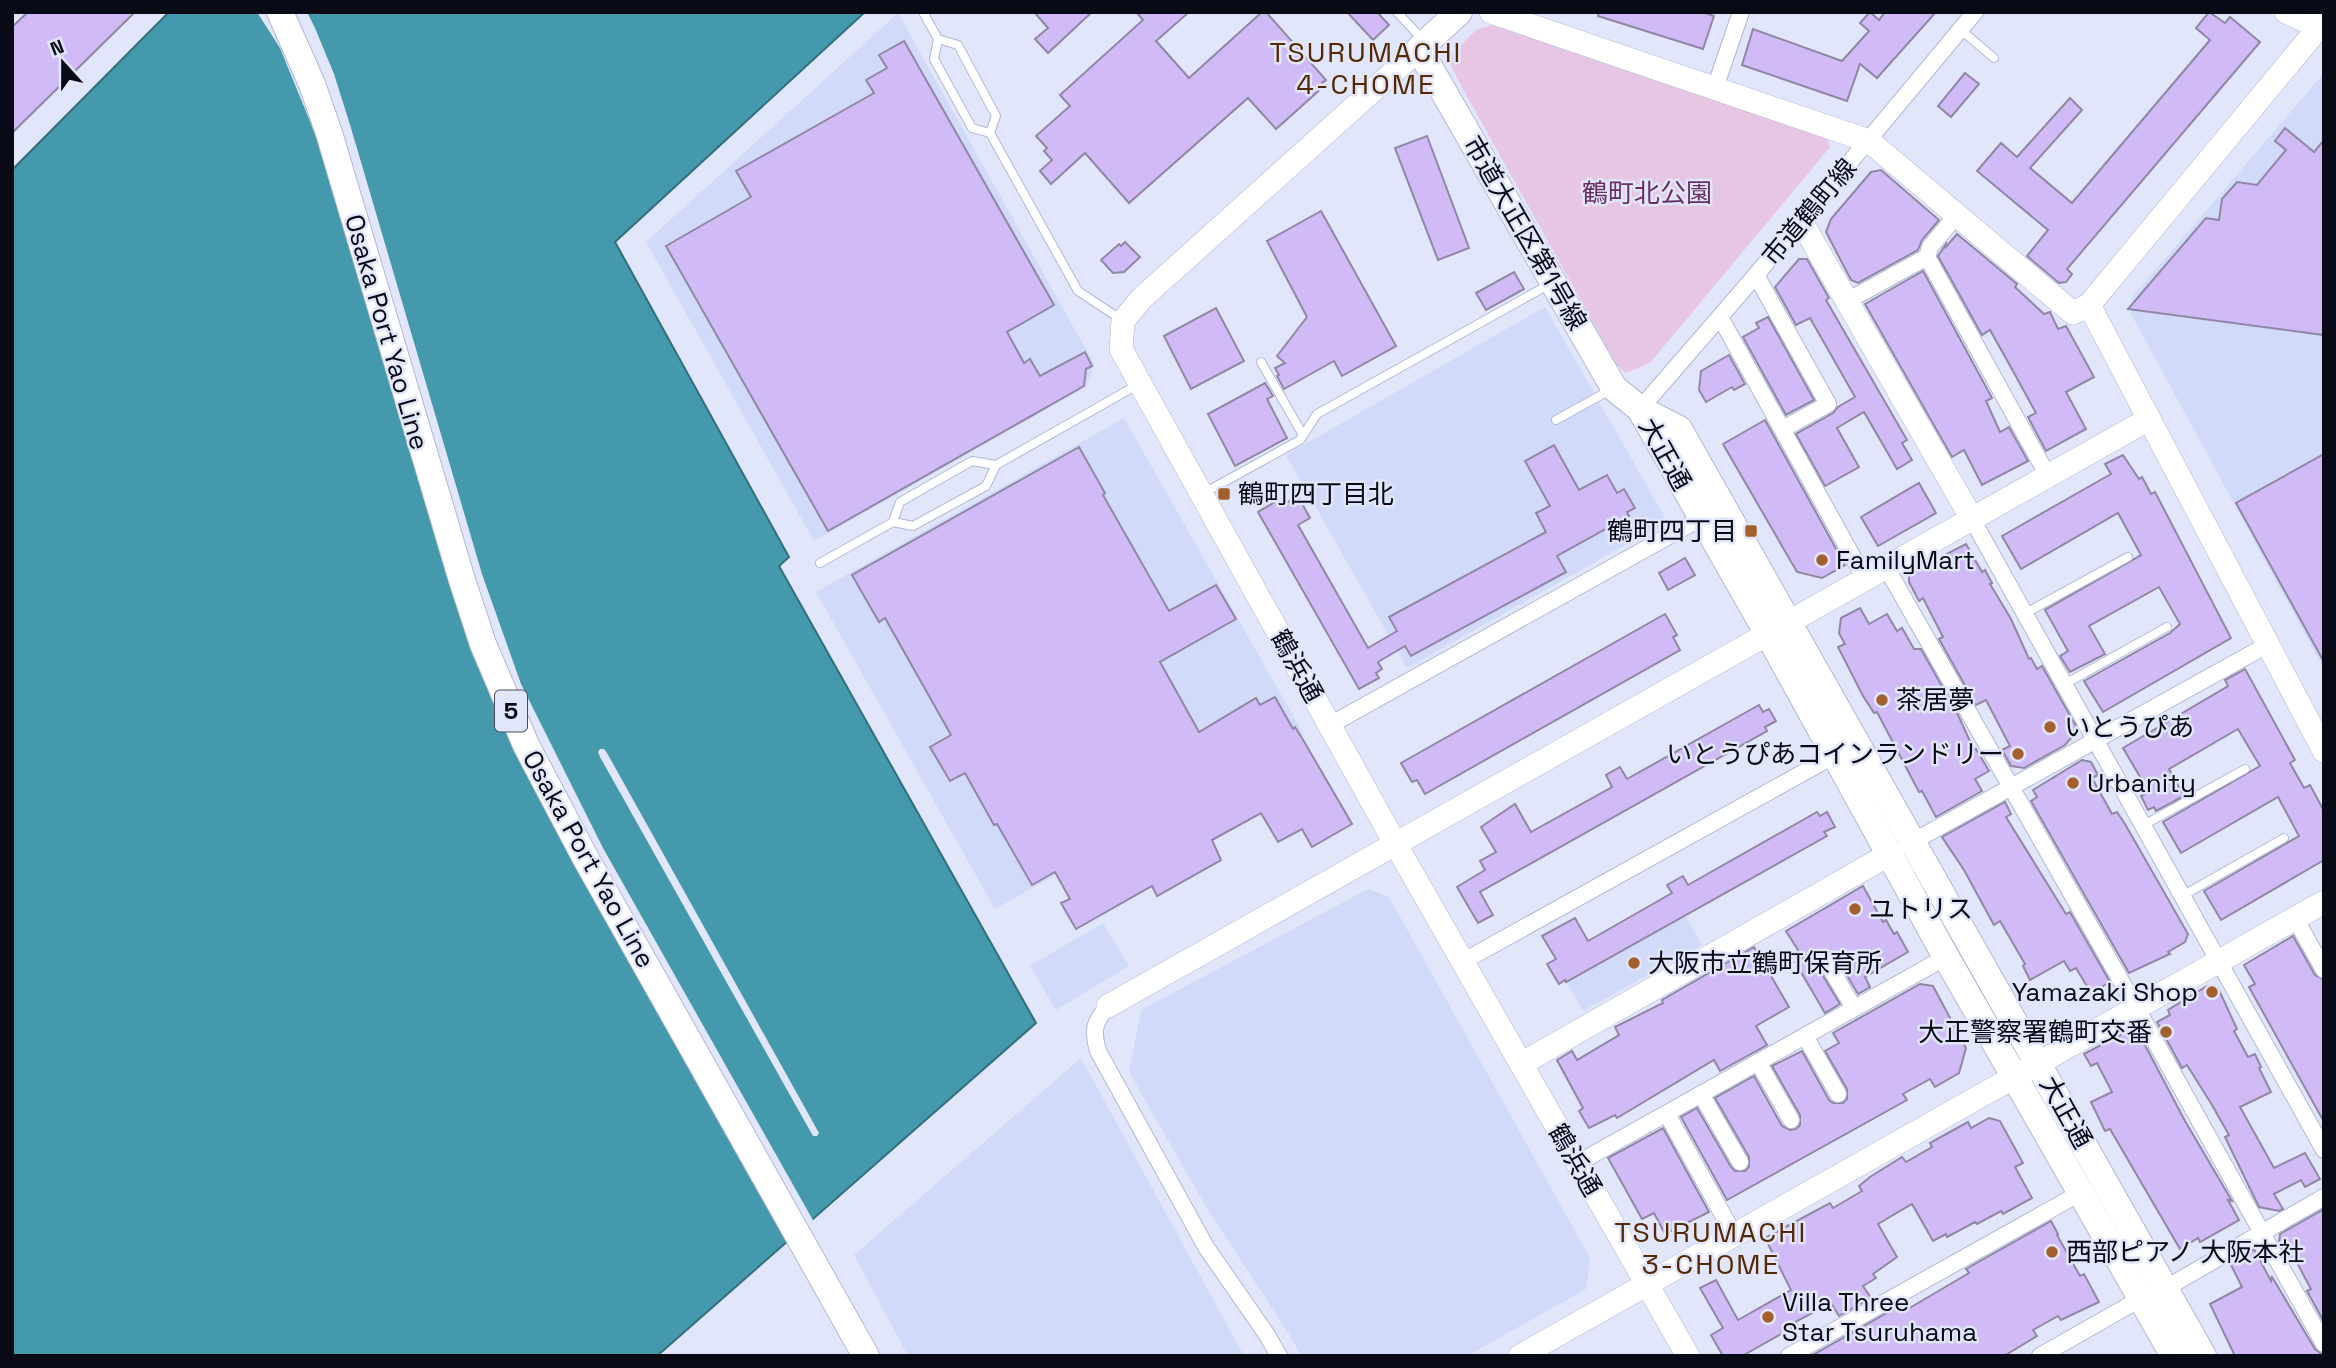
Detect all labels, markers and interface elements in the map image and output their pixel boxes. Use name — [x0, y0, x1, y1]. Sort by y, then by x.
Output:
north arrow — [28, 28, 98, 98]
text: N — [47, 34, 68, 62]
district label: TSURUMACHI 4-CHOME — [1270, 34, 1462, 102]
street label: 市道大正区第1号線 — [1456, 130, 1594, 336]
street label: 市道鶴町線 — [1754, 151, 1864, 273]
park label: 鶴町北公園 — [1582, 176, 1712, 210]
street label: Osaka Port Yao Line — [337, 210, 437, 454]
street label: 大正通 — [1631, 412, 1699, 496]
place label: 鶴町四丁目北 — [1238, 477, 1394, 511]
marker: 鶴町四丁目北 — [1216, 486, 1232, 502]
place label: 鶴町四丁目 — [1607, 514, 1737, 548]
marker: 鶴町四丁目 — [1743, 523, 1759, 539]
place label: FamilyMart — [1836, 543, 1975, 577]
marker: FamilyMart — [1814, 552, 1830, 568]
street label: 鶴浜通 — [1263, 624, 1331, 708]
place label: 茶居夢 — [1896, 683, 1974, 717]
road number: 5 — [495, 690, 527, 732]
marker: 茶居夢 — [1874, 692, 1890, 708]
place label: いとうぴあ — [2064, 710, 2194, 744]
marker: いとうぴあ — [2042, 719, 2058, 735]
place label: いとうぴあコインランドリー — [1666, 737, 2004, 771]
street label: Osaka Port Yao Line — [515, 744, 663, 974]
marker: いとうぴあコインランドリー — [2010, 746, 2026, 762]
place label: Urbanity — [2087, 766, 2196, 800]
marker: Urbanity — [2065, 775, 2081, 791]
place label: ユトリス — [1869, 892, 1973, 926]
marker: ユトリス — [1847, 901, 1863, 917]
place label: 大阪市立鶴町保育所 — [1648, 946, 1882, 980]
marker: 大阪市立鶴町保育所 — [1626, 955, 1642, 971]
place label: Yamazaki Shop — [2012, 975, 2198, 1009]
marker: Yamazaki Shop — [2204, 984, 2220, 1000]
place label: 大正警察署鶴町交番 — [1918, 1015, 2152, 1049]
marker: 大正警察署鶴町交番 — [2158, 1024, 2174, 1040]
street label: 大正通 — [2032, 1070, 2100, 1154]
street label: 鶴浜通 — [1541, 1118, 1609, 1202]
district label: TSURUMACHI 3-CHOME — [1615, 1214, 1807, 1282]
place label: 西部ピアノ 大阪本社 — [2066, 1235, 2304, 1269]
marker: 西部ピアノ 大阪本社 — [2044, 1244, 2060, 1260]
place label: Villa Three Star Tsuruhama — [1782, 1285, 1977, 1349]
marker: Villa Three Star Tsuruhama — [1760, 1309, 1776, 1325]

